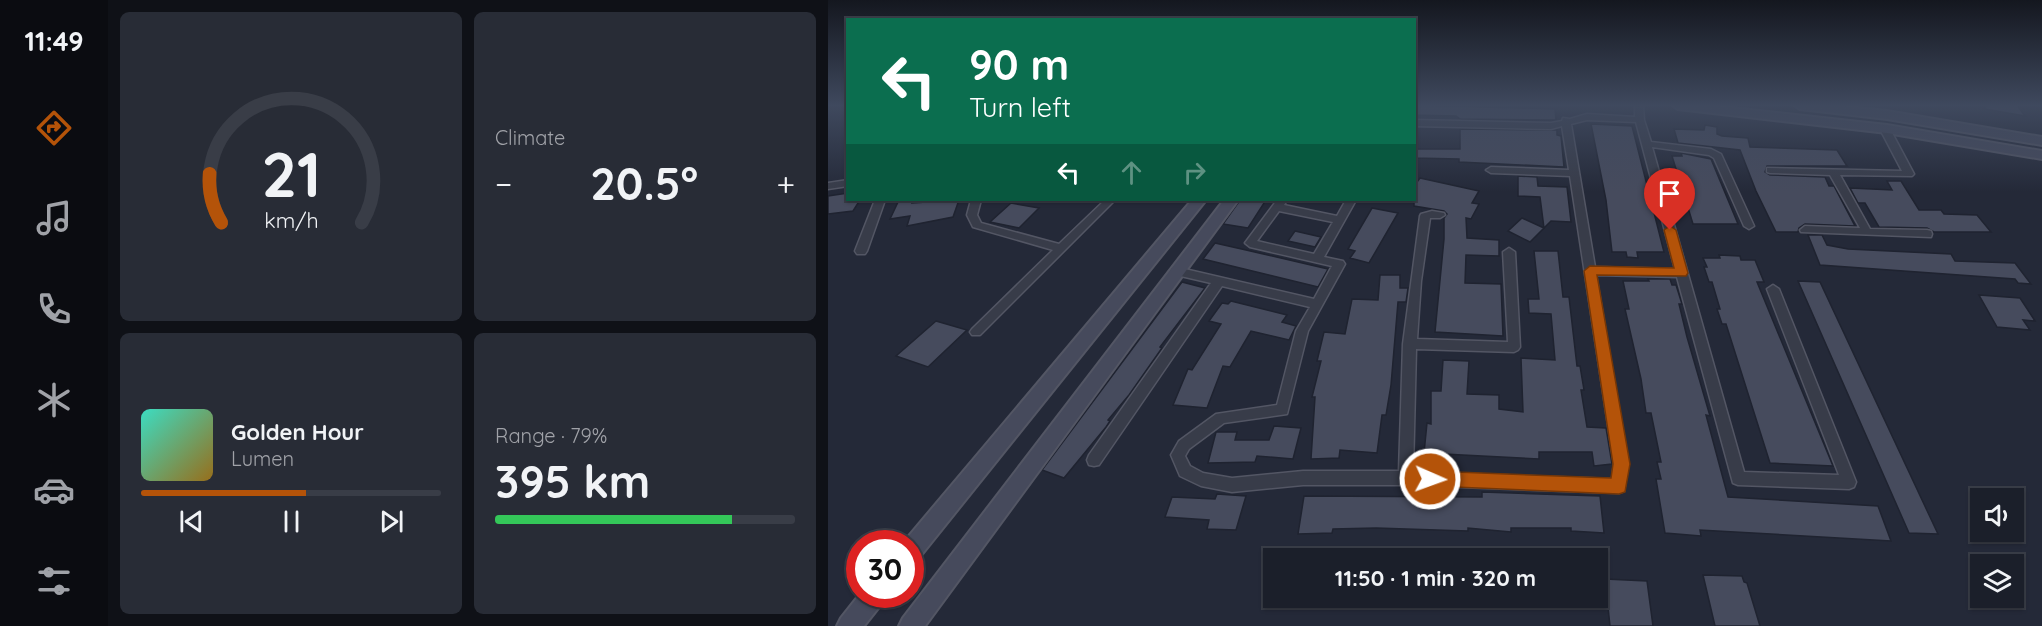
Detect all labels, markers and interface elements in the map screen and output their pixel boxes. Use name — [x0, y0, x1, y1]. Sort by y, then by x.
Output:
text: 11:49 — [24, 24, 84, 58]
text: 90 m — [969, 38, 1069, 91]
icon: left — [870, 42, 948, 120]
text: Turn left — [969, 90, 1071, 124]
icon: directions — [33, 107, 75, 149]
text: Climate — [495, 125, 565, 150]
text: 21 — [261, 135, 321, 213]
text: 20.5° — [590, 155, 698, 211]
icon: left — [1052, 156, 1085, 189]
icon: ahead — [1115, 156, 1148, 189]
icon: right — [1178, 156, 1211, 189]
text: − — [495, 163, 512, 204]
text: + — [776, 163, 795, 204]
pin — [1644, 168, 1695, 230]
icon: arrive — [1653, 177, 1686, 210]
icon: music — [33, 197, 75, 239]
text: km/h — [264, 208, 318, 234]
icon: phone — [33, 288, 75, 330]
icon: climate — [33, 379, 75, 421]
text: Golden Hour — [231, 418, 364, 446]
text: Range · 79% — [495, 423, 607, 448]
text: Lumen — [231, 446, 294, 471]
position arrow — [1398, 447, 1462, 511]
text: 395 km — [495, 453, 650, 509]
icon: car — [33, 469, 75, 511]
map controls — [1970, 488, 2024, 608]
button: sound — [1970, 488, 2024, 542]
icon: previous — [175, 505, 208, 538]
icon: pause — [275, 505, 308, 538]
icon: next — [375, 505, 408, 538]
speed limit sign: 30 — [846, 530, 924, 608]
button: layers — [1970, 554, 2024, 608]
icon: filters — [33, 560, 75, 602]
text: 11:50 · 1 min · 320 m — [1335, 564, 1536, 592]

